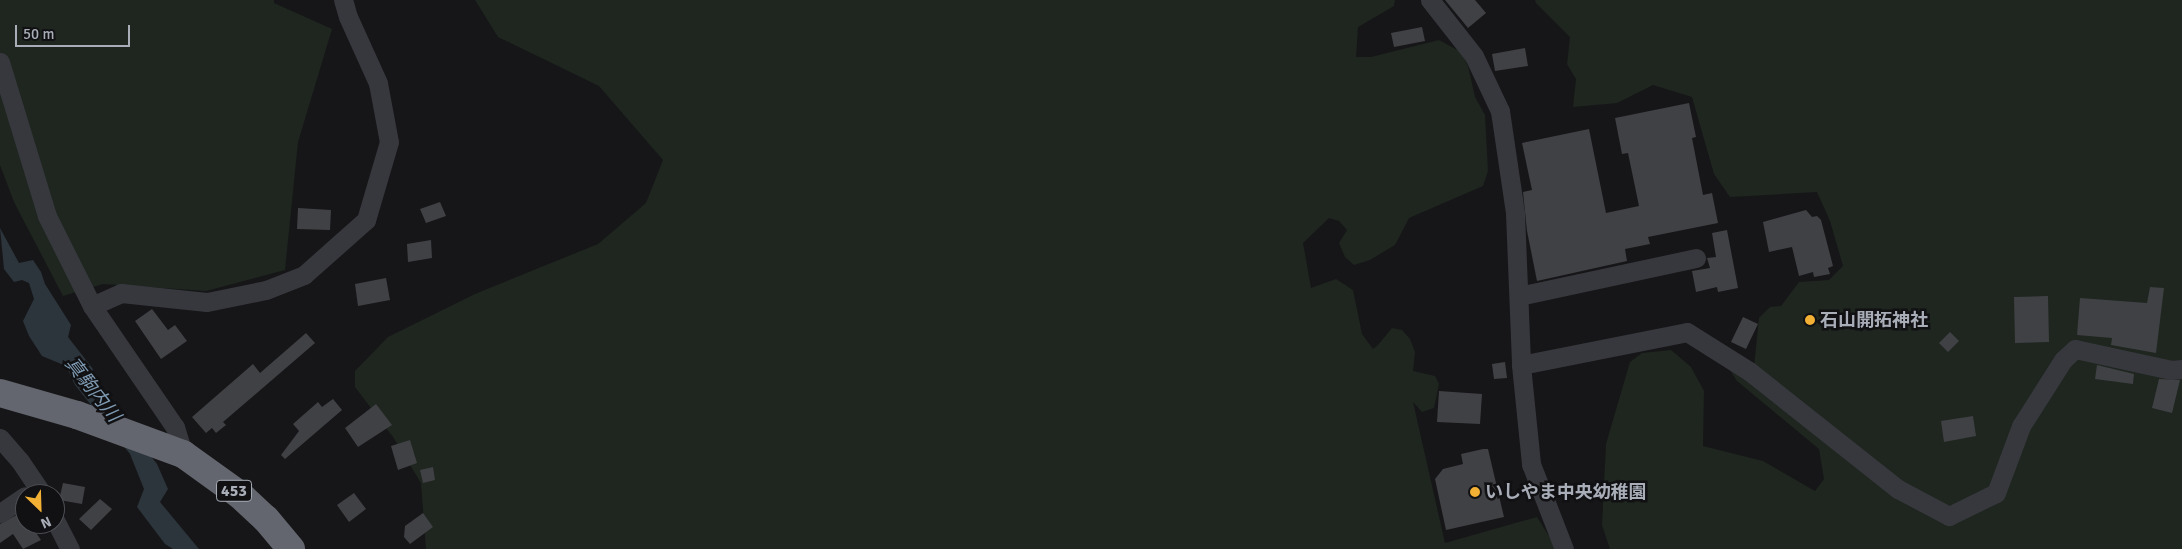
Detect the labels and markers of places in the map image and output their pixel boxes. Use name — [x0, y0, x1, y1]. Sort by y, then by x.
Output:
place label: 石山開拓神社 — [1820, 309, 1928, 331]
marker: 石山開拓神社 — [1804, 314, 1816, 326]
place label: いしやま中央幼稚園 — [1485, 481, 1647, 503]
marker: いしやま中央幼稚園 — [1469, 486, 1481, 498]

